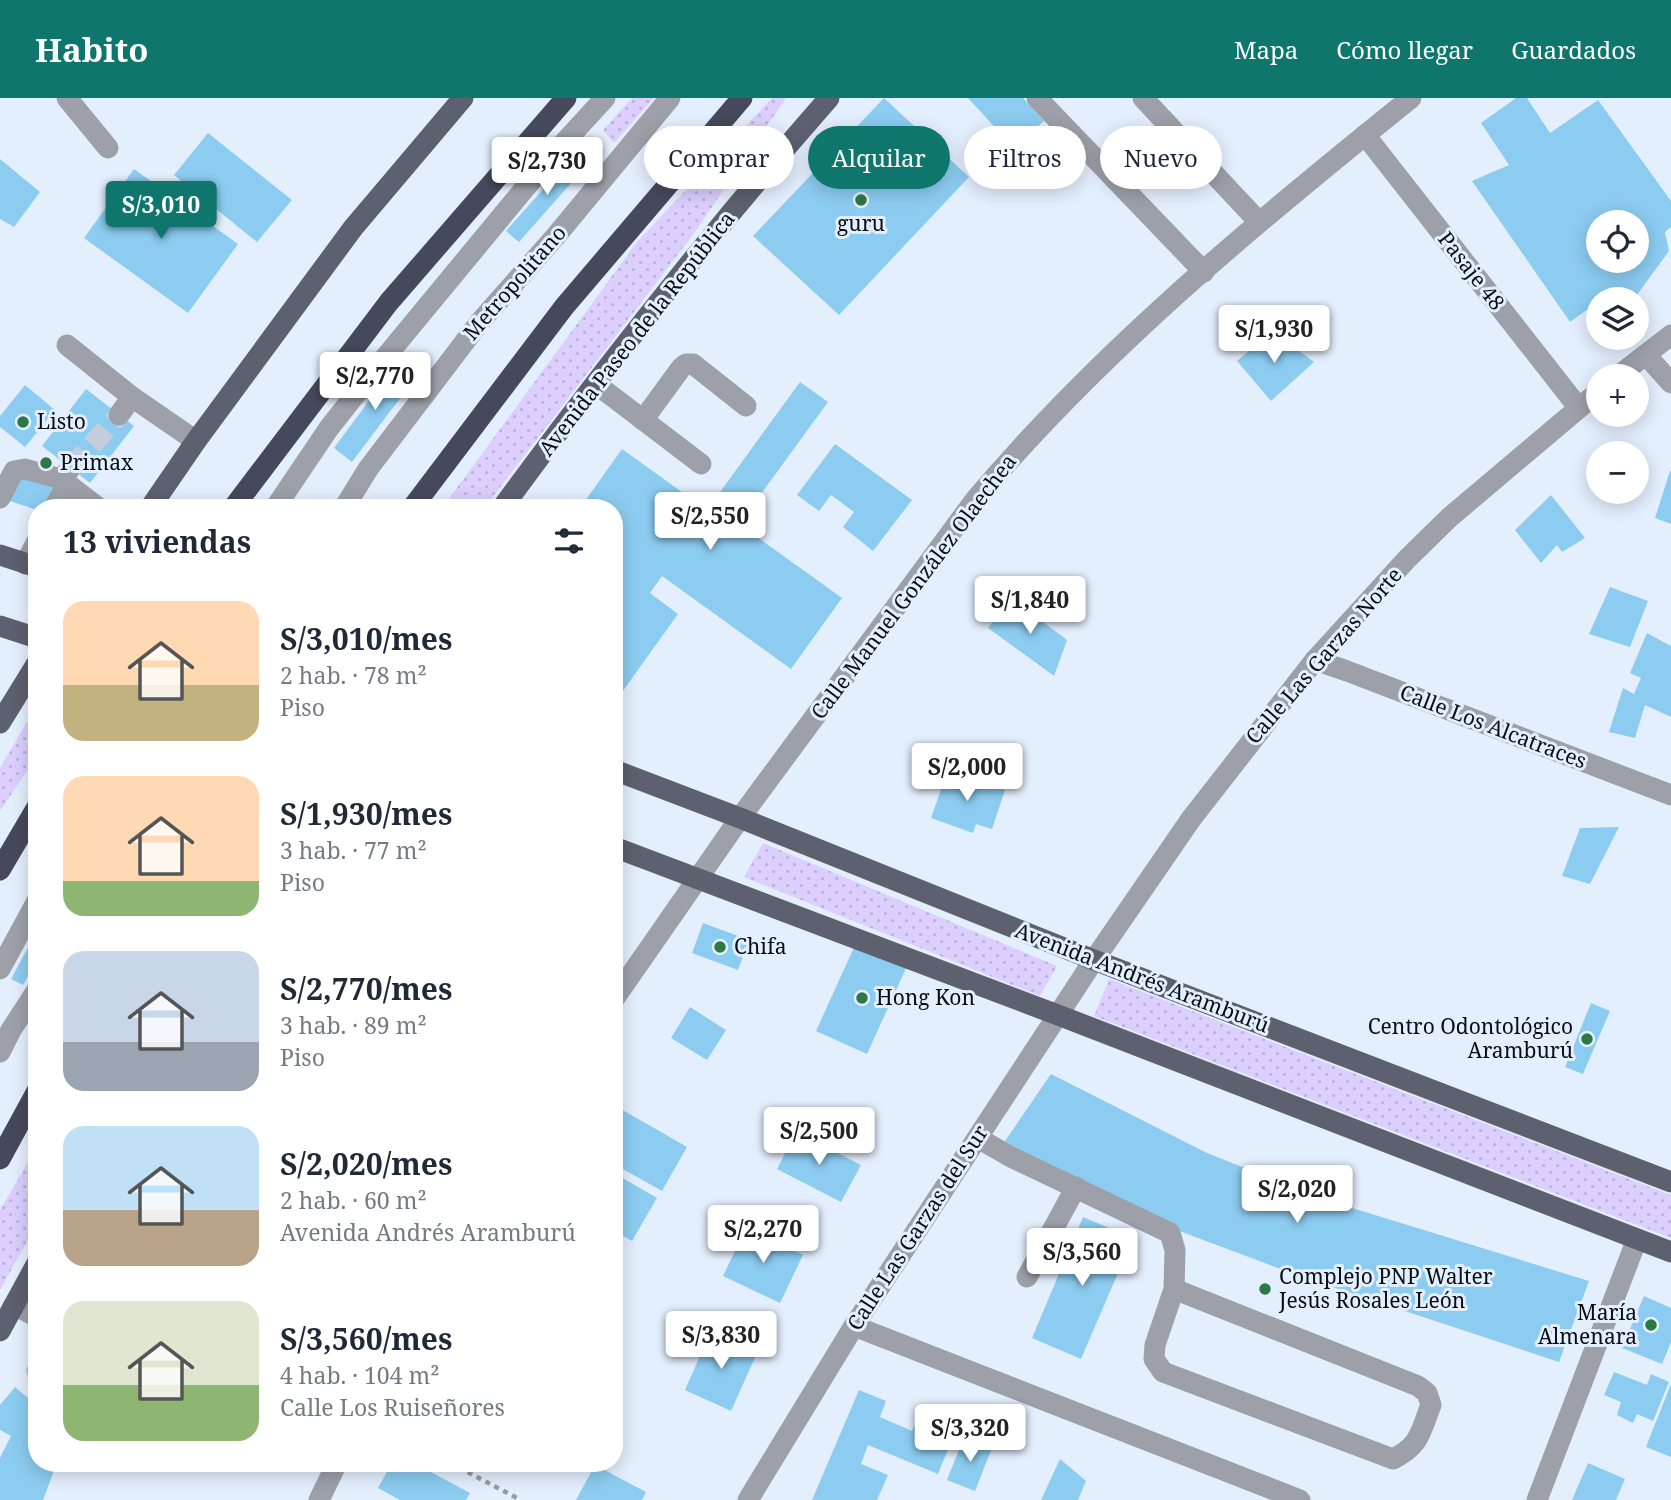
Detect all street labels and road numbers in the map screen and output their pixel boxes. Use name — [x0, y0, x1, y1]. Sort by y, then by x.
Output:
street label: Avenida Paseo de la República — [532, 205, 741, 461]
street label: Metropolitano — [457, 219, 572, 346]
street label: Pasaje 48 — [1432, 225, 1511, 315]
street label: Calle Manuel González Olaechea — [804, 448, 1022, 725]
street label: Calle Las Garzas Norte — [1239, 561, 1408, 749]
street label: Calle Los Alcatraces — [1396, 678, 1591, 775]
street label: Avenida Andrés Aramburú — [1011, 916, 1273, 1039]
street label: Calle Las Garzas del Sur — [840, 1119, 994, 1335]

